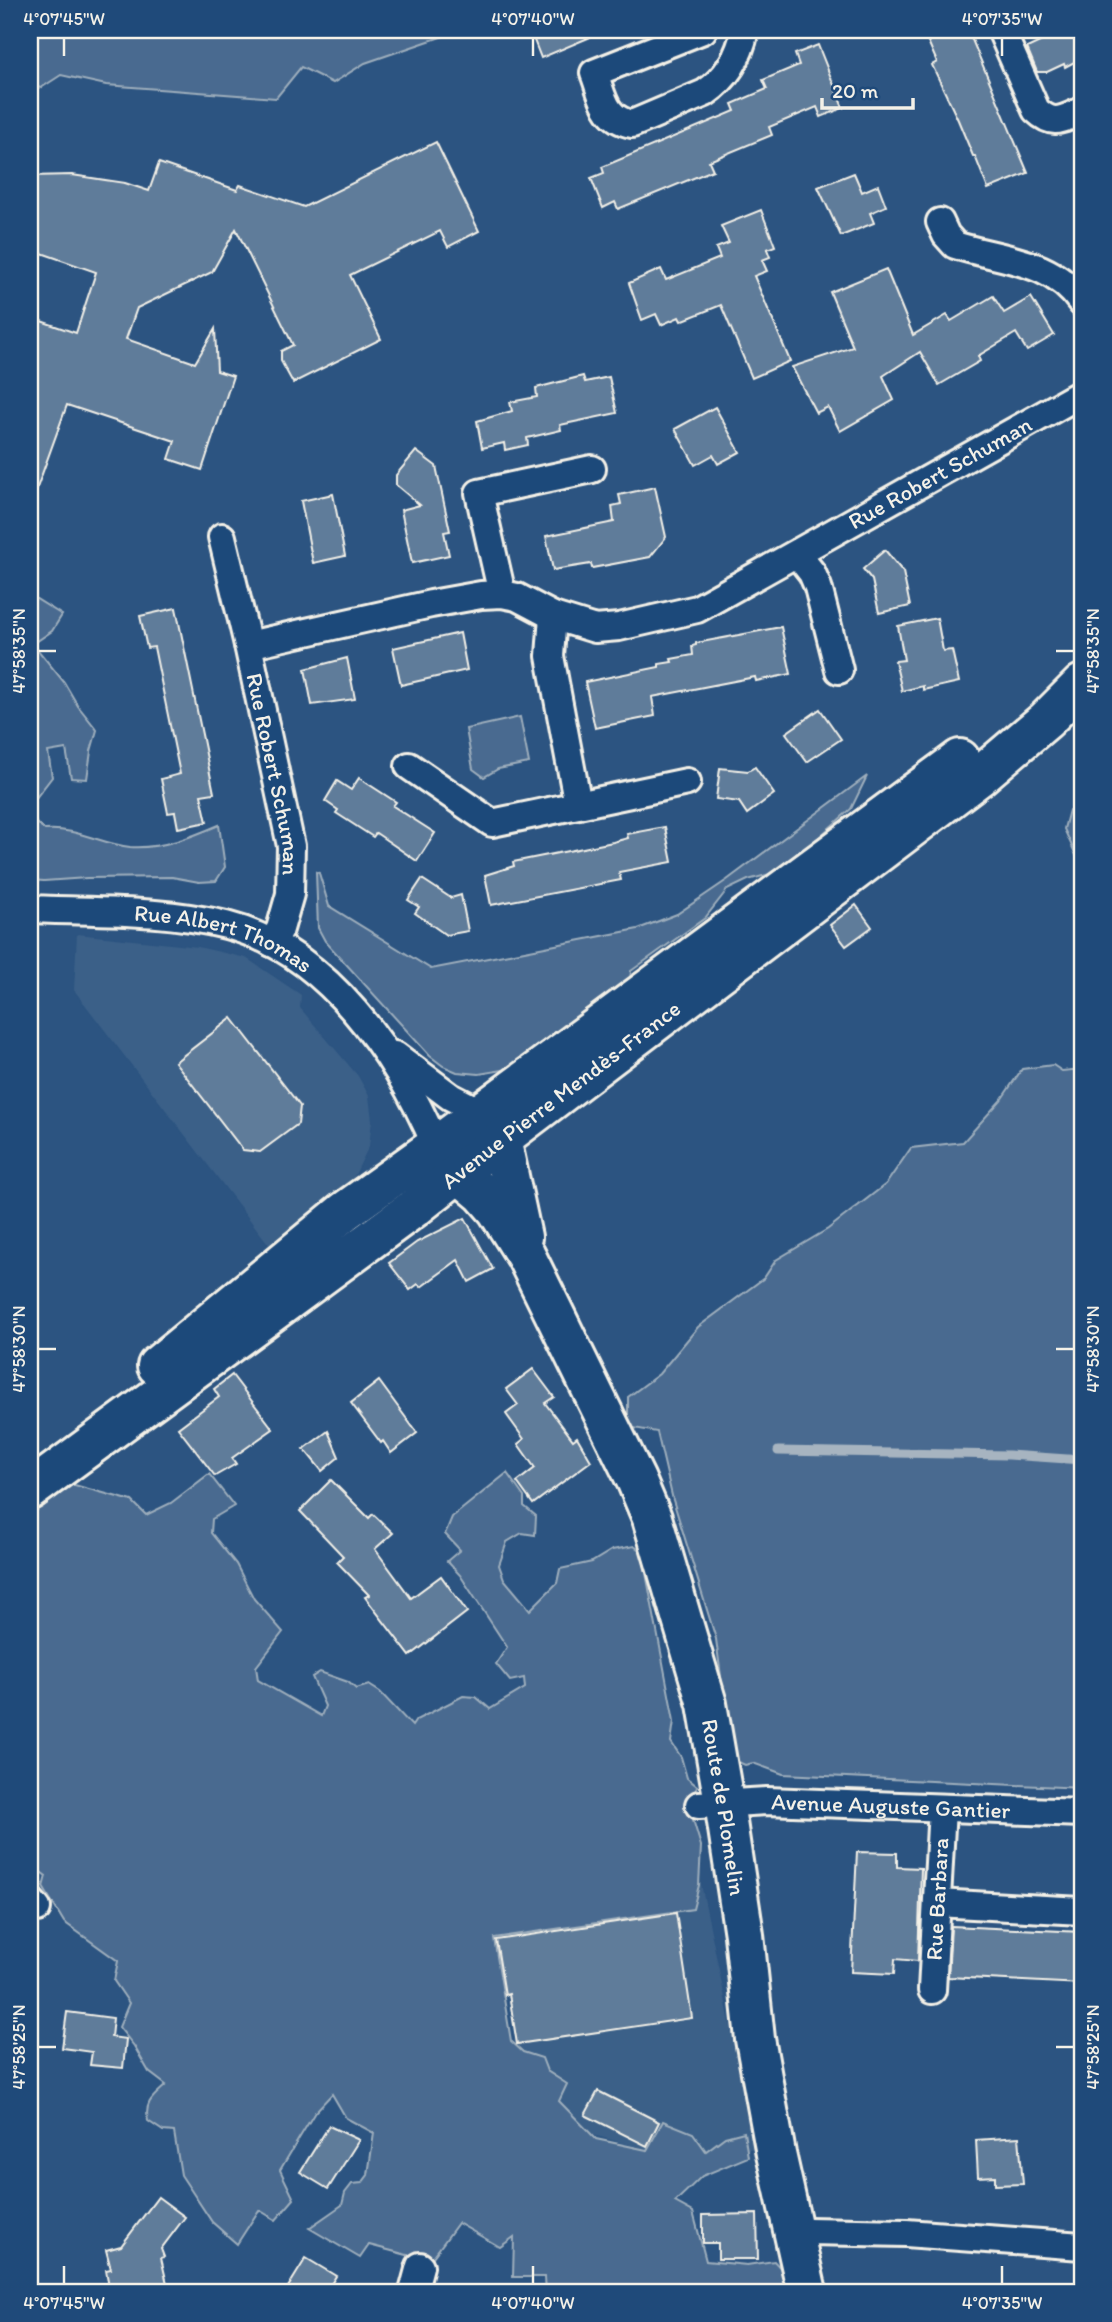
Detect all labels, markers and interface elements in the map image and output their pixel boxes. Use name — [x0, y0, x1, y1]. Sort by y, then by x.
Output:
text: 4°07'45"W — [23, 8, 105, 30]
text: 4°07'40"W — [491, 8, 575, 30]
text: 4°07'35"W — [962, 8, 1042, 30]
scale bar — [822, 66, 912, 110]
text: 20 m — [832, 78, 879, 103]
street label: Rue Robert Schuman — [843, 410, 1037, 535]
text: 47°58'35"N — [8, 608, 30, 694]
text: 47°58'35"N — [1082, 608, 1104, 694]
street label: Rue Robert Schuman — [240, 670, 306, 876]
street label: Rue Albert Thomas — [133, 898, 318, 979]
street label: Avenue Pierre Mendès-France — [436, 994, 686, 1195]
text: 47°58'30"N — [8, 1305, 30, 1393]
text: 47°58'30"N — [1082, 1305, 1104, 1393]
street label: Route de Plomelin — [696, 1717, 752, 1898]
street label: Avenue Auguste Gantier — [771, 1787, 1011, 1824]
street label: Rue Barbara — [920, 1837, 954, 1961]
text: 47°58'25"N — [8, 2004, 30, 2090]
text: 47°58'25"N — [1082, 2004, 1104, 2090]
text: 4°07'45"W — [23, 2292, 105, 2314]
text: 4°07'40"W — [491, 2292, 575, 2314]
text: 4°07'35"W — [962, 2292, 1042, 2314]

